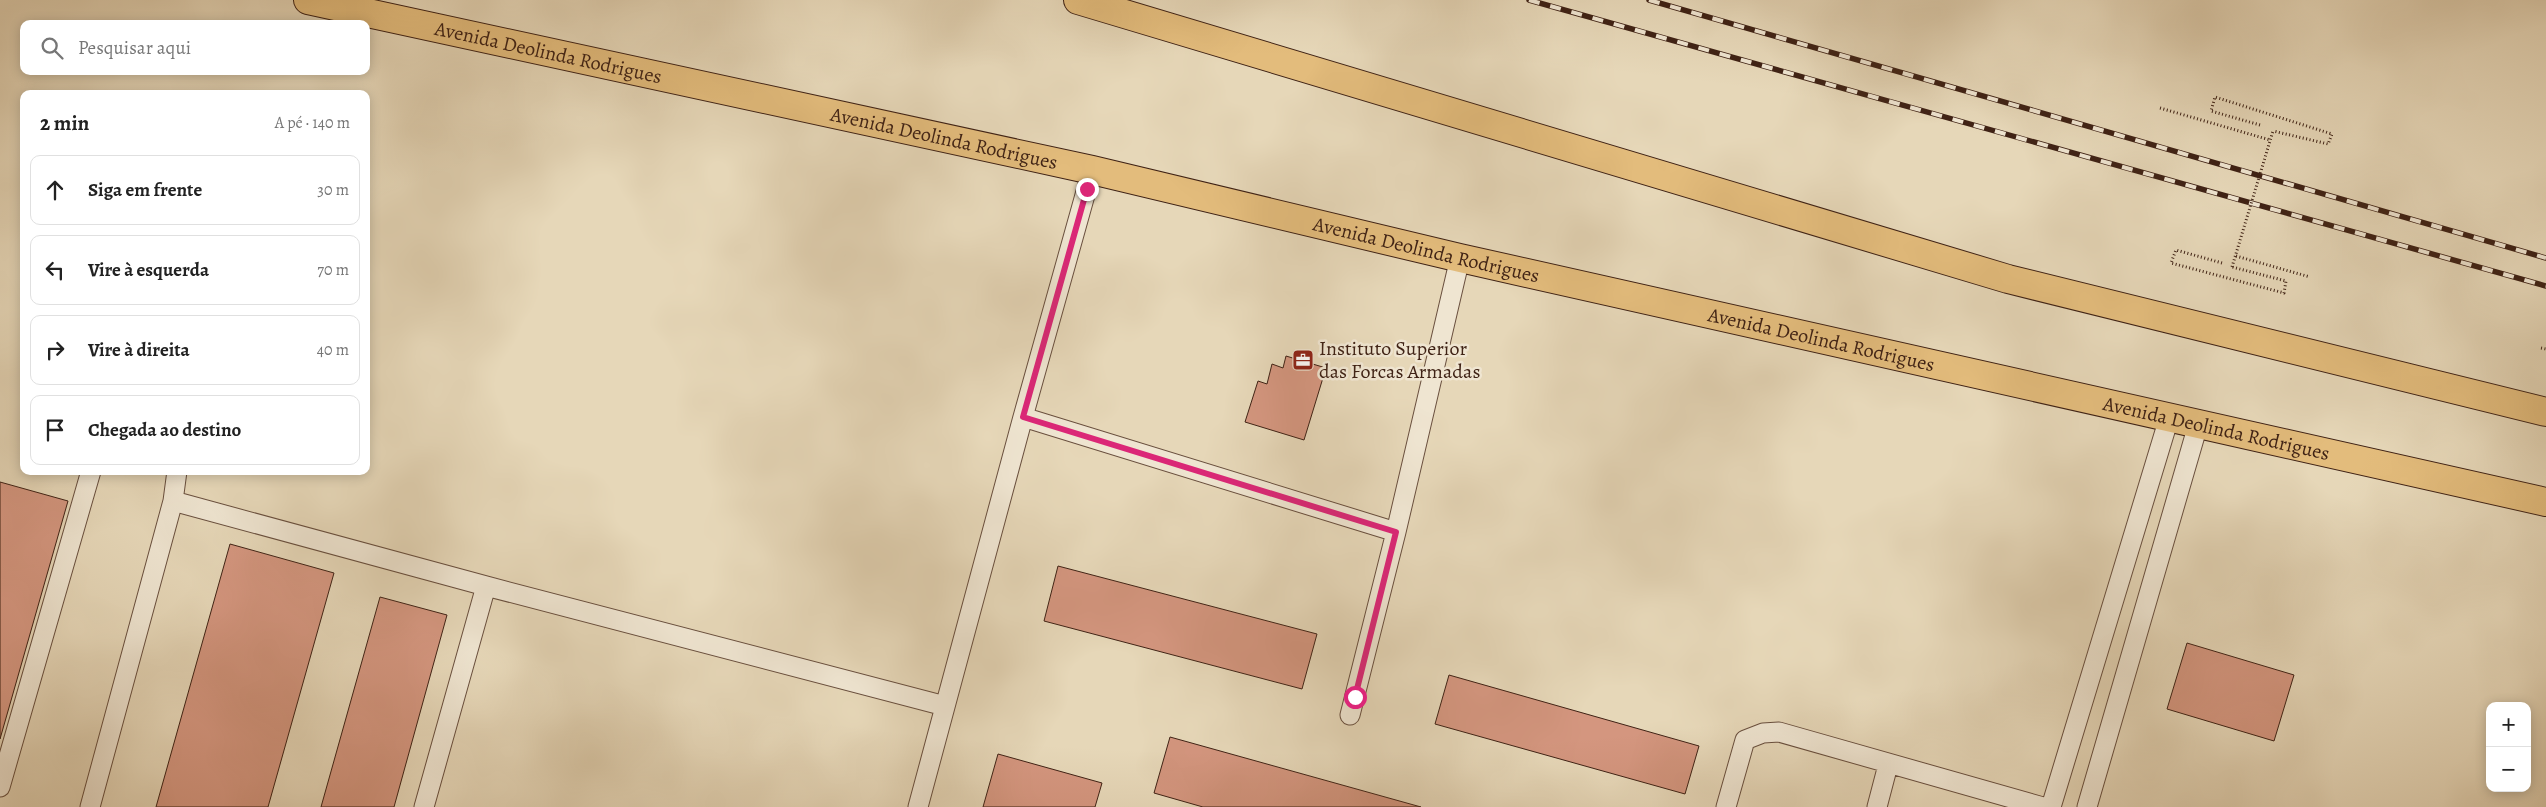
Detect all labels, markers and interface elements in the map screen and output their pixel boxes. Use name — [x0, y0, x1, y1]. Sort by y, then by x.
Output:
street label: Avenida Deolinda Rodrigues — [431, 14, 664, 90]
search box — [20, 20, 370, 75]
icon: search — [38, 34, 66, 62]
text: Pesquisar aqui — [78, 35, 191, 61]
street label: Avenida Deolinda Rodrigues — [827, 100, 1060, 176]
text: 2 min — [40, 109, 89, 137]
text: A pé · 140 m — [275, 112, 350, 134]
icon: ahead — [41, 176, 69, 204]
text: Siga em frente — [88, 177, 202, 203]
route end — [1076, 178, 1099, 201]
text: 30 m — [317, 179, 349, 201]
street label: Avenida Deolinda Rodrigues — [1310, 210, 1542, 289]
icon: left — [41, 256, 69, 284]
text: Vire à esquerda — [88, 257, 209, 283]
text: 70 m — [317, 259, 349, 281]
street label: Avenida Deolinda Rodrigues — [1704, 300, 1937, 378]
place label: Instituto Superior das Forcas Armadas — [1319, 335, 1480, 385]
icon: right — [41, 336, 69, 364]
text: Vire à direita — [88, 337, 190, 363]
text: 40 m — [317, 339, 349, 361]
office icon: Instituto Superior das Forcas Armadas — [1291, 348, 1315, 372]
street label: Avenida Deolinda Rodrigues — [2100, 389, 2332, 467]
icon: arrive — [41, 416, 69, 444]
text: Chegada ao destino — [88, 417, 241, 443]
route start — [1344, 686, 1367, 709]
map controls — [2486, 702, 2531, 792]
button: + — [2486, 702, 2531, 747]
button: − — [2486, 747, 2531, 792]

